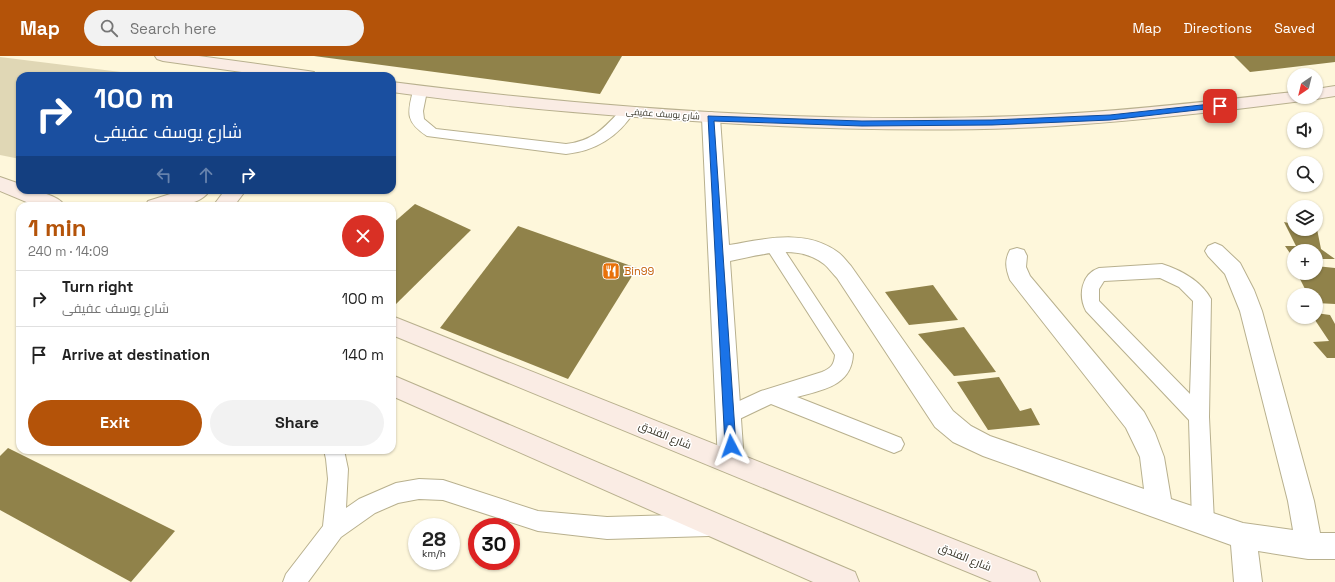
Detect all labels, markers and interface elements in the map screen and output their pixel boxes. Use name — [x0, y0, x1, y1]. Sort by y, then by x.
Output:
search box — [84, 10, 364, 46]
text: Map — [20, 16, 60, 41]
icon: search — [98, 17, 120, 39]
text: Search here — [130, 19, 216, 38]
text: Map — [1132, 19, 1162, 37]
text: Directions — [1184, 19, 1252, 37]
text: Saved — [1274, 19, 1315, 37]
north arrow — [1287, 68, 1323, 104]
map controls — [1287, 68, 1323, 324]
text: 100 m — [94, 80, 174, 116]
icon: right — [28, 88, 80, 140]
pin — [1203, 89, 1237, 123]
icon: arrive — [1209, 95, 1231, 117]
street label: شارع يوسف عفيفى — [626, 105, 700, 123]
button: sound — [1287, 112, 1323, 148]
text: شارع يوسف عفيفى — [94, 120, 242, 143]
button: search — [1287, 156, 1323, 192]
icon: left — [153, 164, 175, 186]
icon: ahead — [195, 164, 217, 186]
icon: right — [237, 164, 259, 186]
button: layers — [1287, 200, 1323, 236]
text: 1 min — [28, 212, 87, 243]
button: close — [342, 215, 384, 257]
text: 240 m · 14:09 — [28, 243, 109, 260]
button: + — [1287, 244, 1323, 280]
restaurant icon: Bin99 — [601, 261, 621, 281]
place label: Bin99 — [624, 264, 654, 278]
text: Turn right — [62, 277, 133, 296]
icon: right — [28, 288, 50, 310]
button: − — [1287, 288, 1323, 324]
text: 100 m — [342, 289, 384, 308]
text: شارع يوسف عفيفى — [62, 300, 169, 317]
icon: arrive — [28, 344, 50, 366]
text: Arrive at destination — [62, 345, 210, 364]
text: 140 m — [342, 345, 384, 364]
button: Exit — [28, 400, 202, 446]
button: Share — [210, 400, 384, 446]
street label: شارع الفندق — [636, 418, 693, 453]
position arrow — [710, 425, 752, 467]
speed limit sign: 30 — [468, 518, 520, 570]
text: 28 — [422, 526, 446, 552]
street label: شارع الفندق — [936, 540, 993, 575]
text: km/h — [422, 547, 446, 560]

